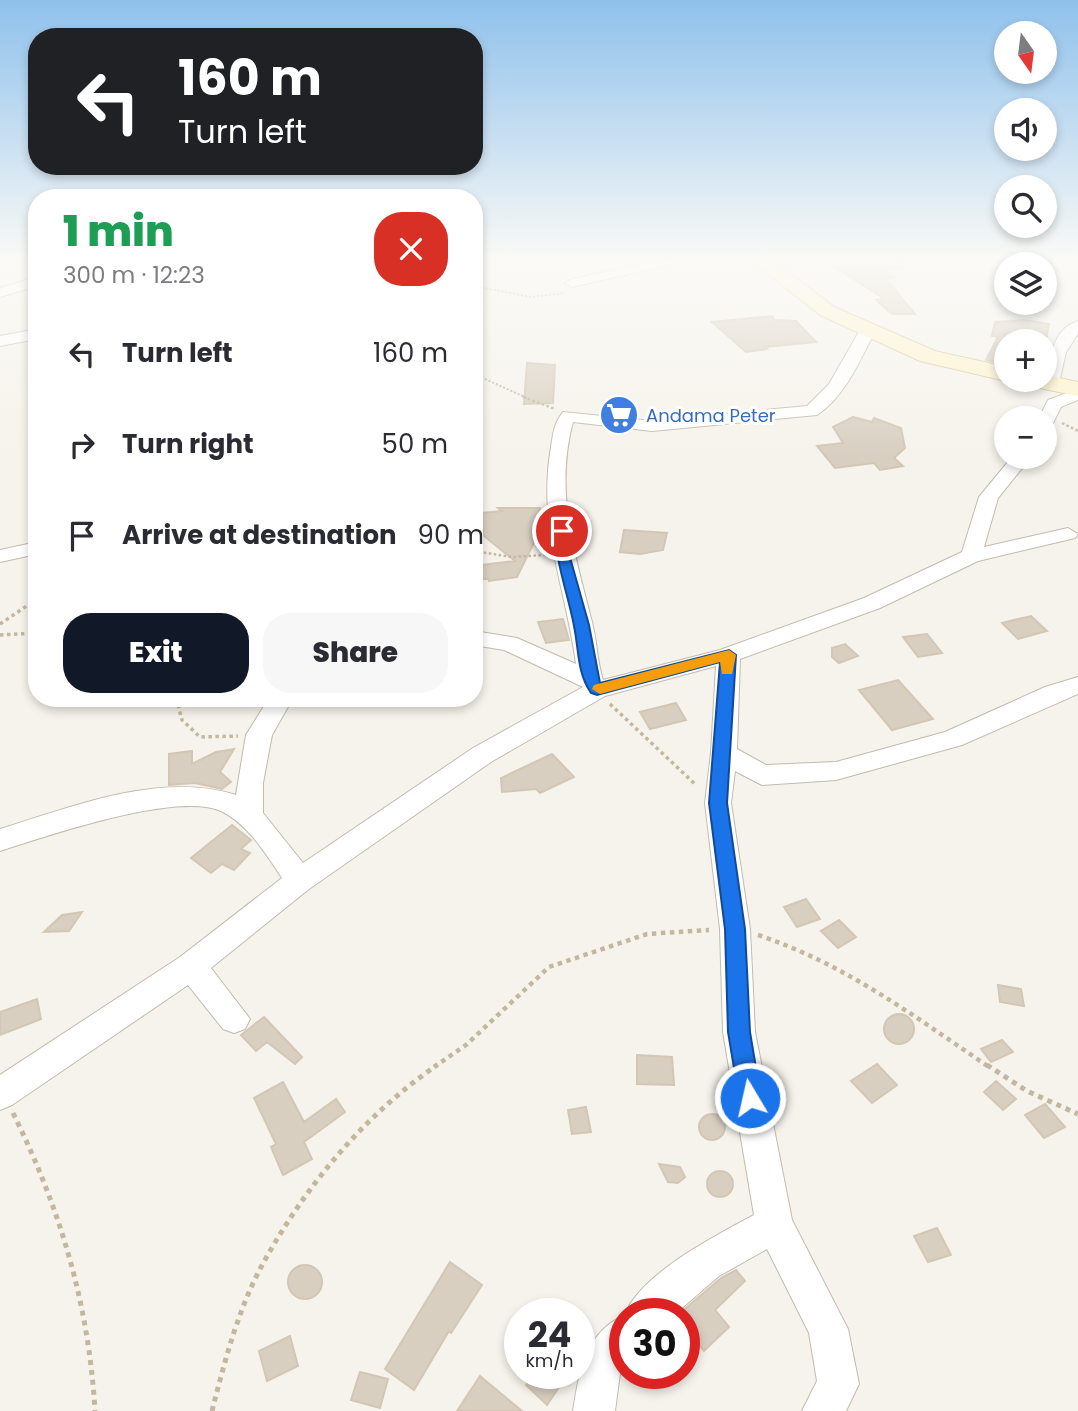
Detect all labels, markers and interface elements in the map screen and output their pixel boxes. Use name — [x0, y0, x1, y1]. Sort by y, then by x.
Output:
north arrow — [994, 21, 1057, 84]
map controls — [994, 21, 1057, 469]
text: 160 m — [178, 44, 322, 112]
icon: left — [63, 56, 154, 147]
button: sound — [994, 98, 1057, 161]
text: Turn left — [178, 109, 307, 154]
button: search — [994, 175, 1057, 238]
text: 1 min — [63, 202, 174, 261]
button: close — [374, 212, 448, 286]
button: layers — [994, 252, 1057, 315]
text: 300 m · 12:23 — [63, 259, 205, 291]
button: + — [994, 329, 1057, 392]
icon: left — [63, 335, 101, 373]
text: Turn left — [122, 335, 233, 371]
text: 160 m — [373, 335, 448, 371]
supermarket icon: Andama Peter — [598, 394, 640, 436]
place label: Andama Peter — [646, 403, 776, 428]
button: − — [994, 406, 1057, 469]
icon: right — [63, 426, 101, 464]
text: Turn right — [122, 426, 254, 462]
text: 50 m — [382, 426, 448, 462]
pin — [532, 501, 592, 561]
icon: arrive — [543, 512, 581, 550]
icon: arrive — [63, 517, 101, 555]
text: Arrive at destination — [122, 517, 397, 553]
text: 90 m — [418, 517, 484, 553]
button: Exit — [63, 613, 249, 693]
button: Share — [263, 613, 448, 693]
position arrow — [713, 1061, 787, 1135]
speed limit sign: 30 — [609, 1298, 700, 1389]
text: 24 — [528, 1310, 571, 1359]
text: km/h — [526, 1348, 573, 1373]

